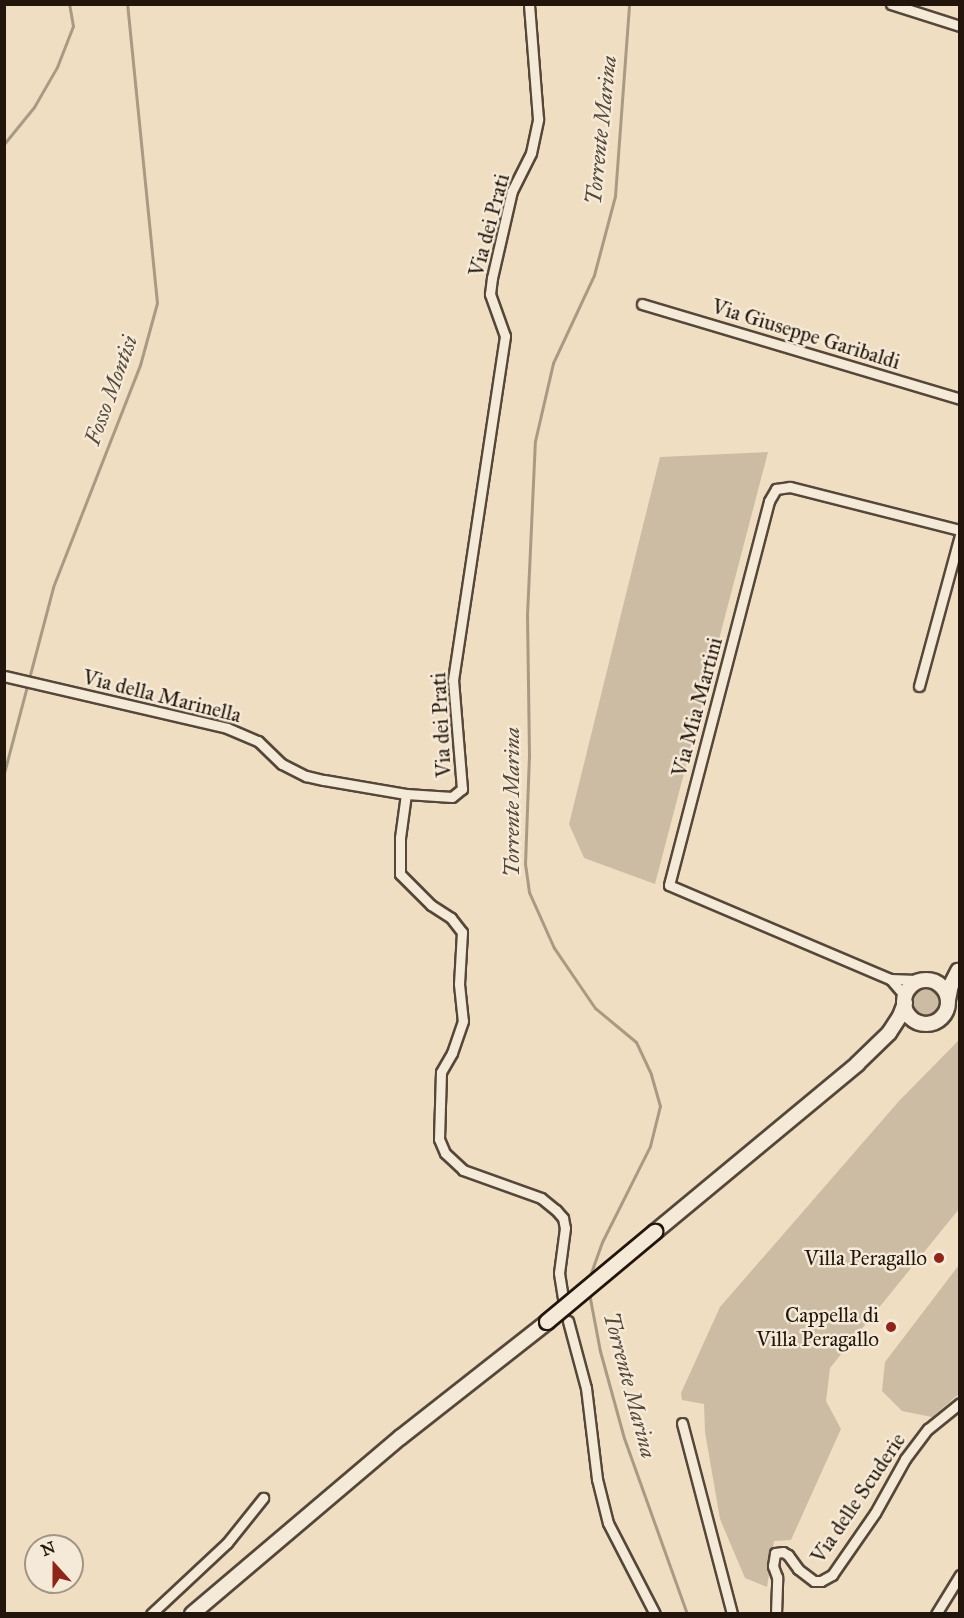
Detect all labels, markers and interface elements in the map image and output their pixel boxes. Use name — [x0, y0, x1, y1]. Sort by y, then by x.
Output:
water label: Torrente Marina — [580, 54, 622, 206]
street label: Via dei Prati — [463, 171, 515, 279]
street label: Via Giuseppe Garibaldi — [709, 293, 903, 375]
water label: Fosso Montisi — [79, 332, 143, 448]
street label: Via Mia Martini — [666, 635, 728, 779]
street label: Via della Marinella — [80, 664, 244, 728]
street label: Via dei Prati — [426, 672, 456, 778]
water label: Torrente Marina — [499, 727, 525, 877]
place label: Villa Peragallo — [804, 1245, 927, 1271]
marker: Villa Peragallo — [932, 1251, 946, 1265]
place label: Cappella di Villa Peragallo — [756, 1302, 879, 1352]
water label: Torrente Marina — [598, 1309, 662, 1461]
marker: Cappella di Villa Peragallo — [884, 1320, 898, 1334]
street label: Via delle Scuderie — [805, 1428, 911, 1568]
north arrow — [24, 1534, 84, 1594]
text: N — [38, 1537, 58, 1560]

